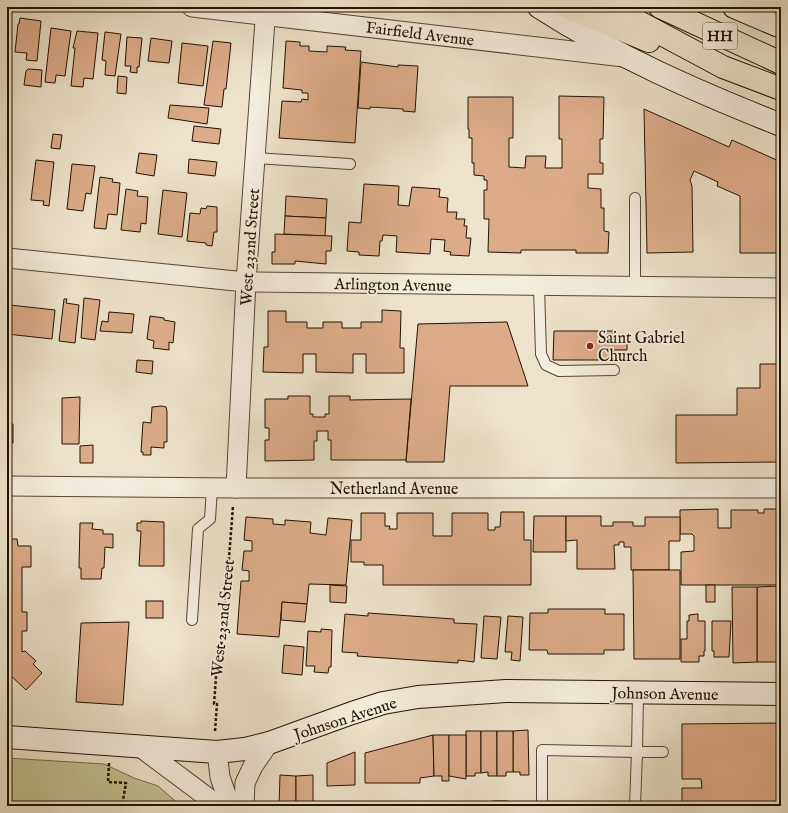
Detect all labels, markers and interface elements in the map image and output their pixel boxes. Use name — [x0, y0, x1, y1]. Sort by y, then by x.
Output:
street label: Fairfield Avenue — [364, 18, 475, 52]
road number: HH — [703, 23, 737, 49]
street label: West 232nd Street — [237, 187, 265, 307]
street label: Arlington Avenue — [333, 275, 452, 297]
place label: Saint Gabriel Church — [598, 329, 685, 367]
marker: Saint Gabriel Church — [585, 341, 595, 351]
street label: Netherland Avenue — [330, 480, 458, 500]
street label: West 232nd Street — [208, 558, 240, 678]
street label: Johnson Avenue — [609, 684, 719, 706]
street label: Johnson Avenue — [290, 694, 399, 747]

